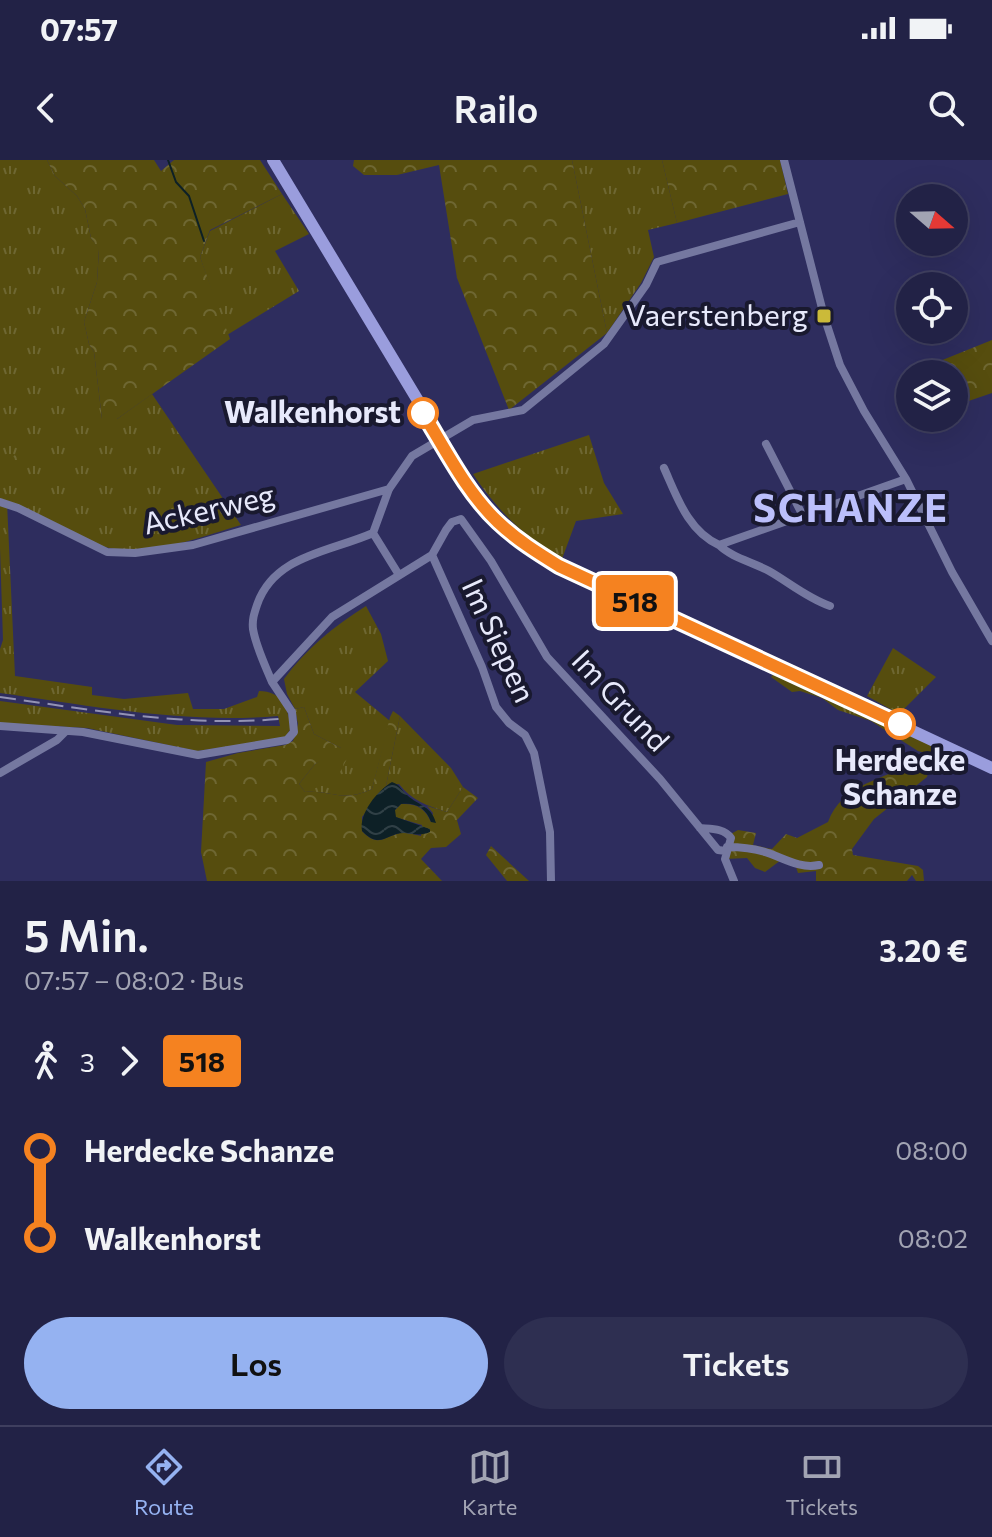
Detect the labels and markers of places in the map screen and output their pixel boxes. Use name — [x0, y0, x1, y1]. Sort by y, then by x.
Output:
place label: Vaerstenberg — [626, 295, 808, 332]
marker: Vaerstenberg — [815, 307, 833, 325]
place label: Walkenhorst — [224, 392, 401, 429]
marker: Walkenhorst — [408, 398, 438, 428]
marker: Herdecke Schanze — [885, 709, 915, 739]
place label: Herdecke Schanze — [835, 740, 965, 811]

